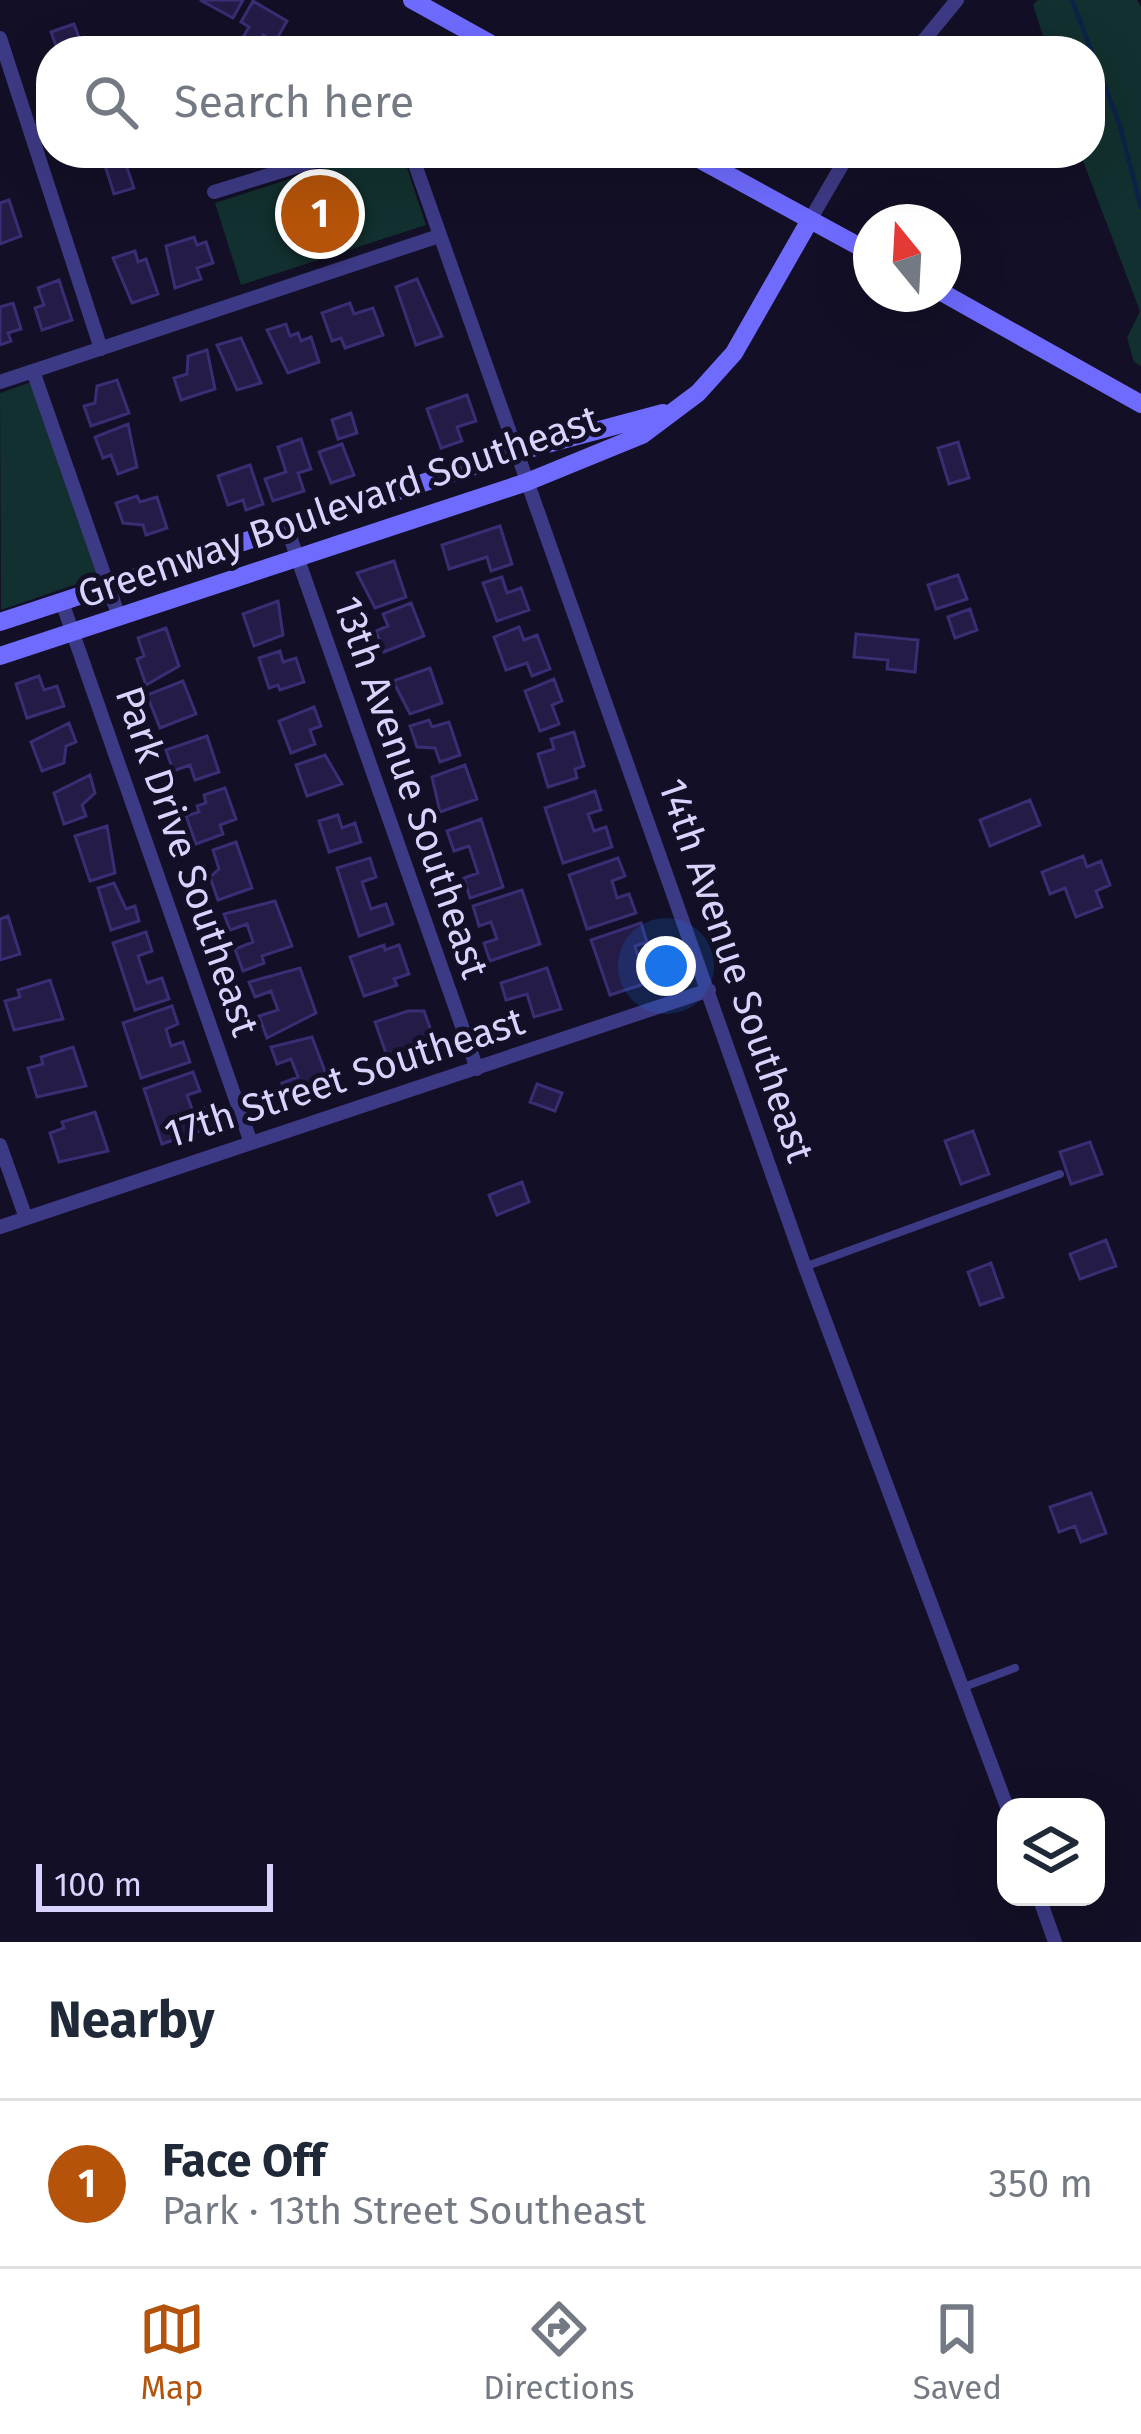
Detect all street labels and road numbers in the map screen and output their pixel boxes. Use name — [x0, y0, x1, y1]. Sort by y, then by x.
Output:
street label: Greenway Boulevard Southeast — [72, 396, 606, 618]
street label: 13th Avenue Southeast — [324, 590, 498, 985]
street label: Park Drive Southeast — [106, 681, 269, 1043]
street label: 14th Avenue Southeast — [649, 773, 824, 1169]
street label: 17th Street Southeast — [159, 998, 531, 1158]

